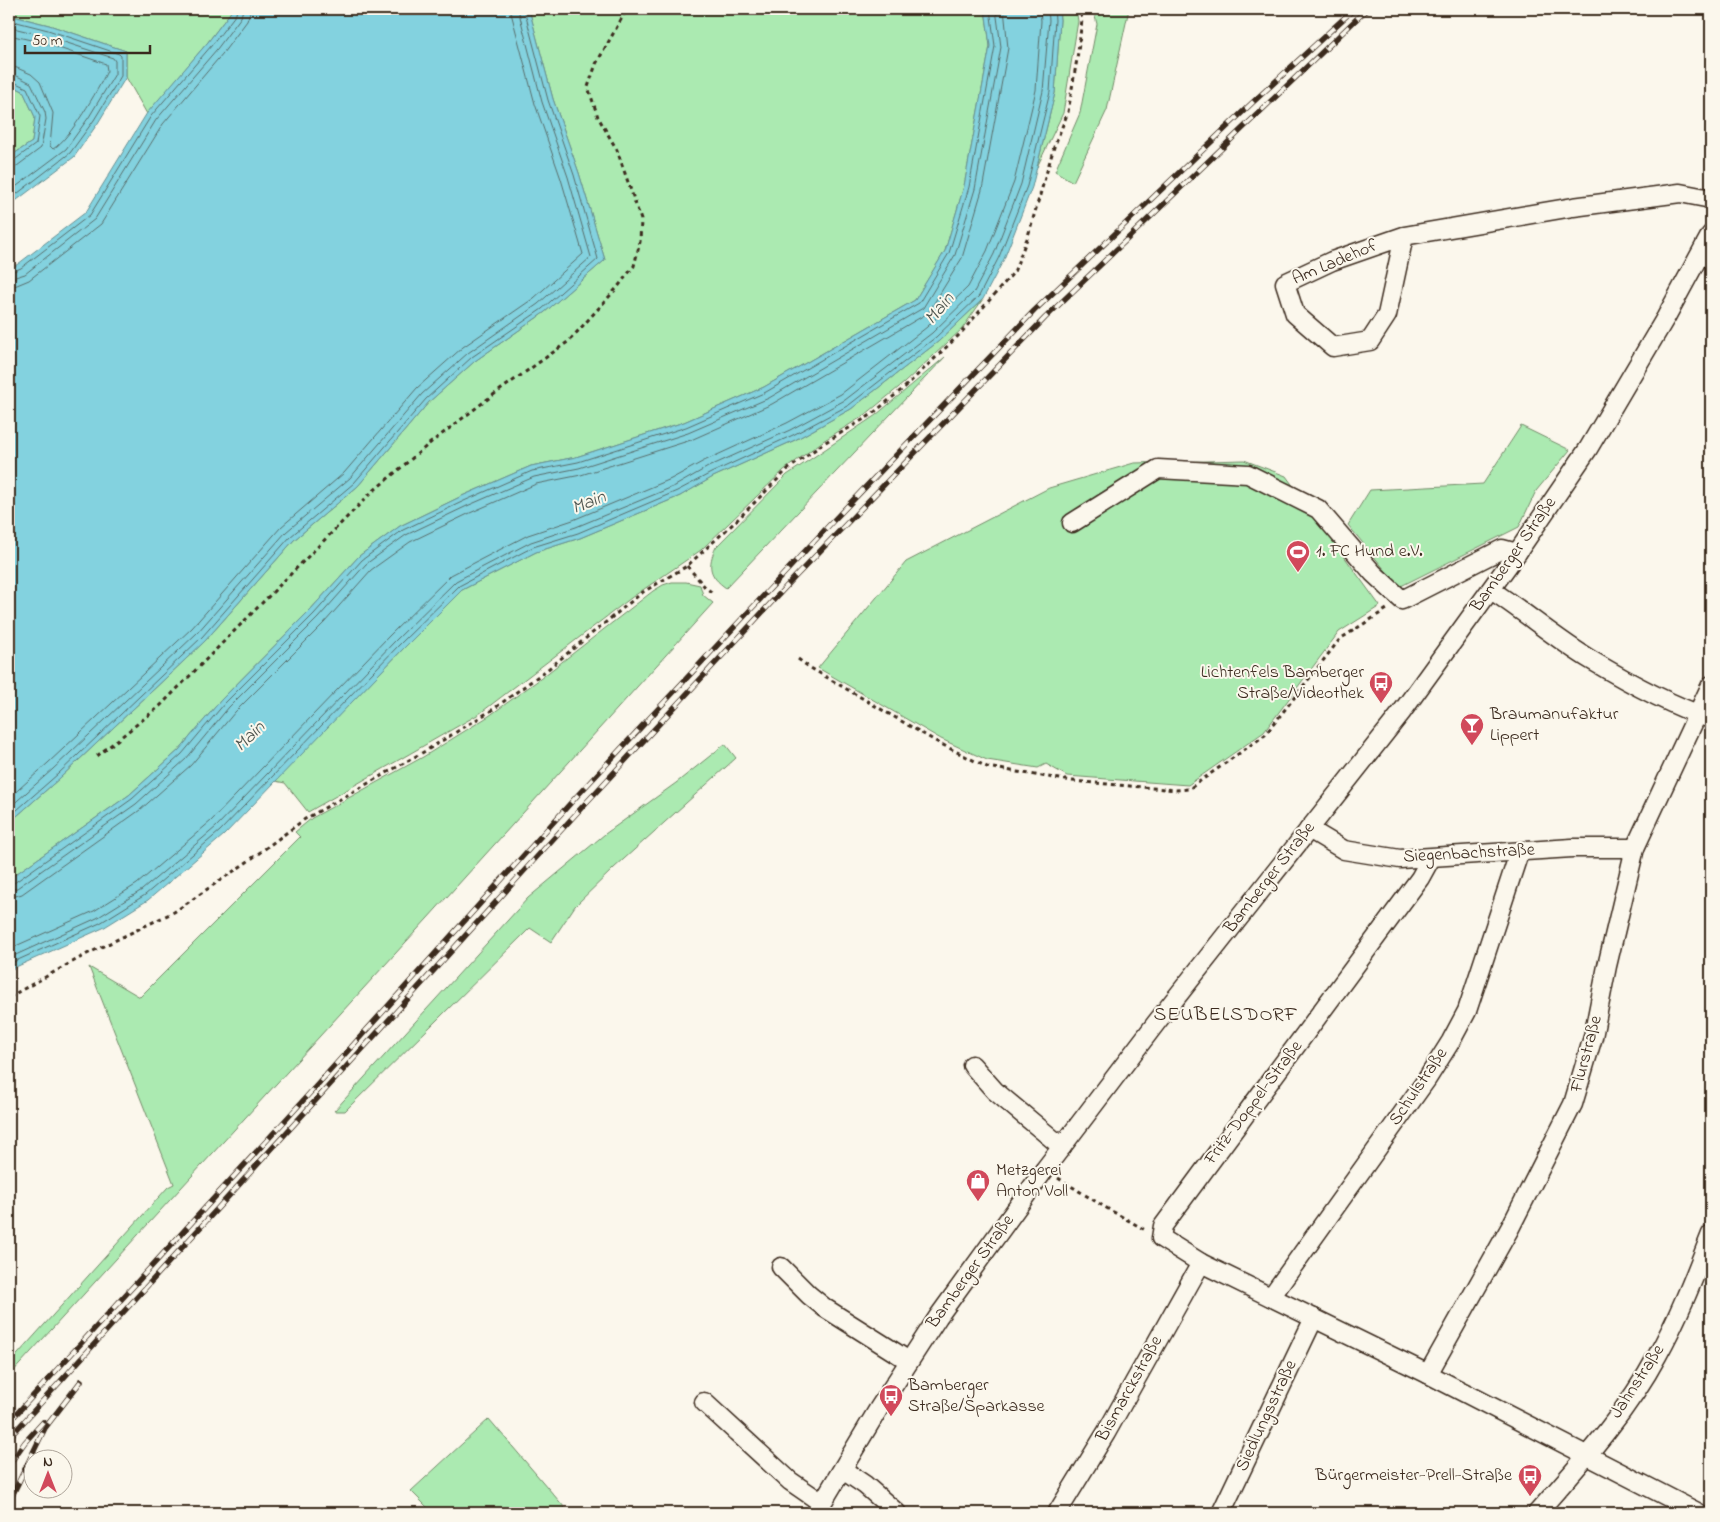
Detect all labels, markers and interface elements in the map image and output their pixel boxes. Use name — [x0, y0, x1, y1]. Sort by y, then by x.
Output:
scale bar — [25, 22, 150, 54]
text: 50 m — [32, 30, 63, 52]
street label: Am Ladehof — [1288, 233, 1382, 293]
water label: Main — [919, 287, 962, 331]
water label: Main — [568, 484, 611, 522]
street label: Bamberger Straße — [1464, 491, 1565, 619]
sports icon: 1. FC Hund e.V. — [1285, 539, 1311, 573]
place label: 1. FC Hund e.V. — [1316, 539, 1423, 565]
place label: Lichtenfels Bamberger Straße/Videothek — [1201, 660, 1364, 707]
bus stop icon: Lichtenfels Bamberger Straße/Videothek — [1368, 670, 1394, 704]
place label: Braumanufaktur Lippert — [1489, 702, 1619, 749]
bar icon: Braumanufaktur Lippert — [1459, 712, 1485, 746]
water label: Main — [228, 715, 272, 759]
street label: Bamberger Straße — [1217, 816, 1323, 941]
street label: Siegenbachstraße — [1403, 838, 1536, 871]
district label: SEUBELSDORF — [1153, 1001, 1299, 1030]
street label: Flurstraße — [1564, 1012, 1610, 1096]
street label: Fritz-Doppel-Straße — [1198, 1035, 1310, 1171]
street label: Schulstraße — [1383, 1042, 1455, 1131]
place label: Metzgerei Anton Voll — [996, 1158, 1068, 1205]
shop icon: Metzgerei Anton Voll — [965, 1168, 991, 1202]
street label: Bamberger Straße — [920, 1209, 1023, 1336]
street label: Bismarckstraße — [1090, 1330, 1170, 1448]
street label: Jahnstraße — [1604, 1339, 1672, 1424]
street label: Siedlungsstraße — [1230, 1355, 1306, 1476]
place label: Bamberger Straße/Sparkasse — [907, 1373, 1046, 1420]
bus stop icon: Bamberger Straße/Sparkasse — [878, 1383, 904, 1417]
north arrow — [22, 1450, 72, 1500]
text: N — [43, 1452, 53, 1473]
place label: Bürgermeister-Prell-Straße — [1314, 1463, 1513, 1490]
bus stop icon: Bürgermeister-Prell-Straße — [1517, 1463, 1543, 1497]

